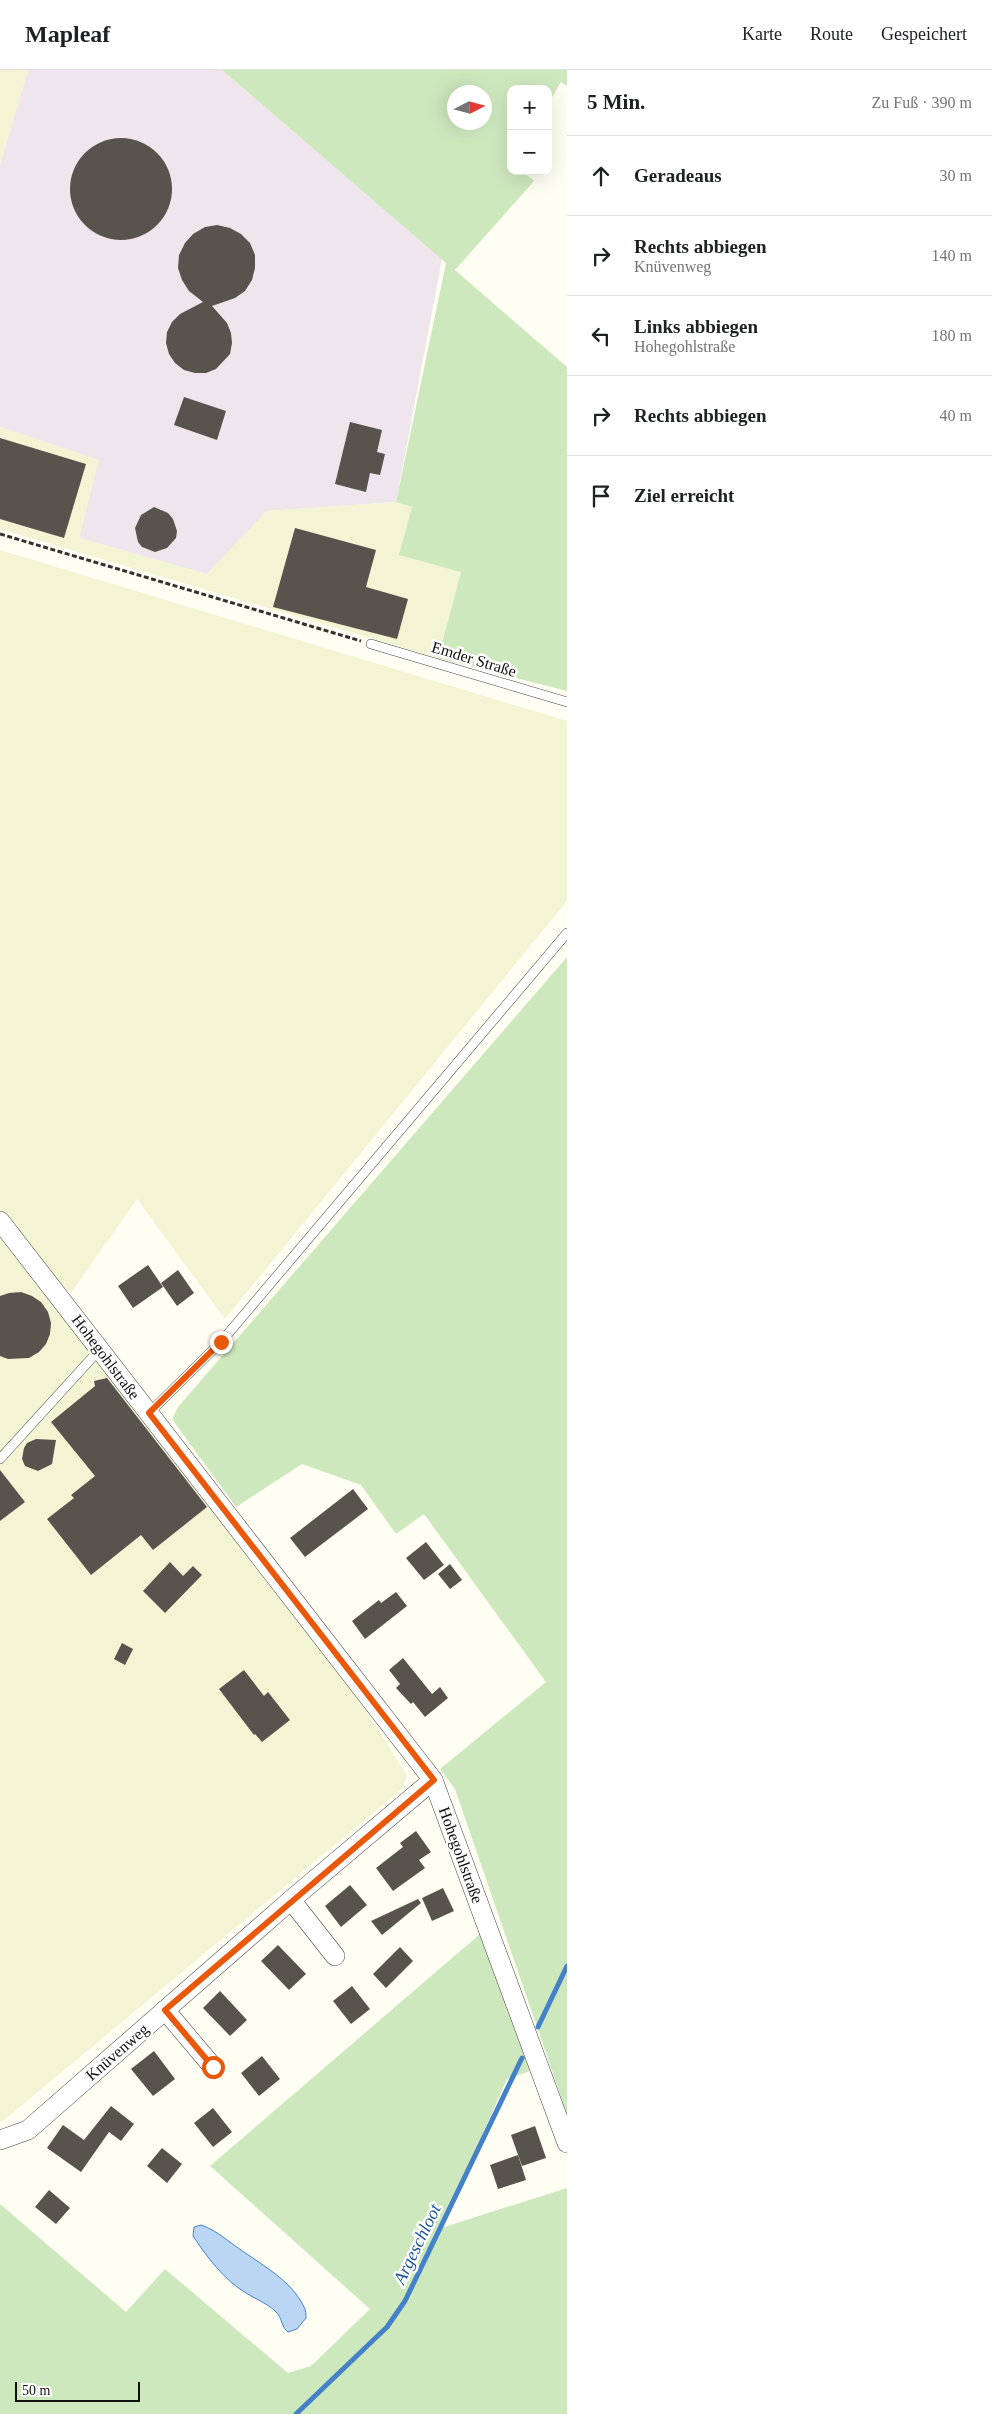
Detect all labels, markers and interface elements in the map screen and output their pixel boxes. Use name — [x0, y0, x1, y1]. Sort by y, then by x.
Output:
text: Mapleaf — [25, 21, 110, 47]
text: Karte — [742, 24, 782, 44]
text: Route — [810, 24, 853, 44]
text: Gespeichert — [881, 24, 967, 44]
north arrow — [447, 85, 492, 130]
map controls — [507, 85, 552, 175]
button: + — [507, 85, 552, 130]
text: 5 Min. — [587, 90, 645, 114]
text: Zu Fuß · 390 m — [872, 94, 972, 111]
button: − — [507, 130, 552, 175]
icon: ahead — [587, 162, 615, 190]
text: Geradeaus — [634, 165, 722, 186]
text: 30 m — [940, 167, 972, 184]
text: Rechts abbiegen — [634, 236, 766, 257]
icon: right — [587, 242, 615, 270]
text: 140 m — [932, 247, 972, 264]
text: Knüvenweg — [634, 258, 711, 275]
text: Links abbiegen — [634, 316, 758, 337]
icon: left — [587, 322, 615, 350]
text: 180 m — [932, 327, 972, 344]
text: Hohegohlstraße — [634, 338, 735, 355]
icon: right — [587, 402, 615, 430]
text: Rechts abbiegen — [634, 405, 766, 426]
text: 40 m — [940, 407, 972, 424]
icon: arrive — [587, 482, 615, 510]
text: Ziel erreicht — [634, 485, 734, 506]
street label: Emder Straße — [430, 638, 518, 680]
street label: Hohegohlstraße — [68, 1311, 143, 1403]
route end — [210, 1331, 233, 1354]
street label: Hohegohlstraße — [435, 1804, 486, 1906]
street label: Knüvenweg — [82, 2020, 152, 2085]
route start — [202, 2056, 225, 2079]
water label: Argeschloot — [389, 2200, 445, 2288]
scale bar — [15, 2379, 140, 2402]
text: 50 m — [22, 2383, 50, 2398]

